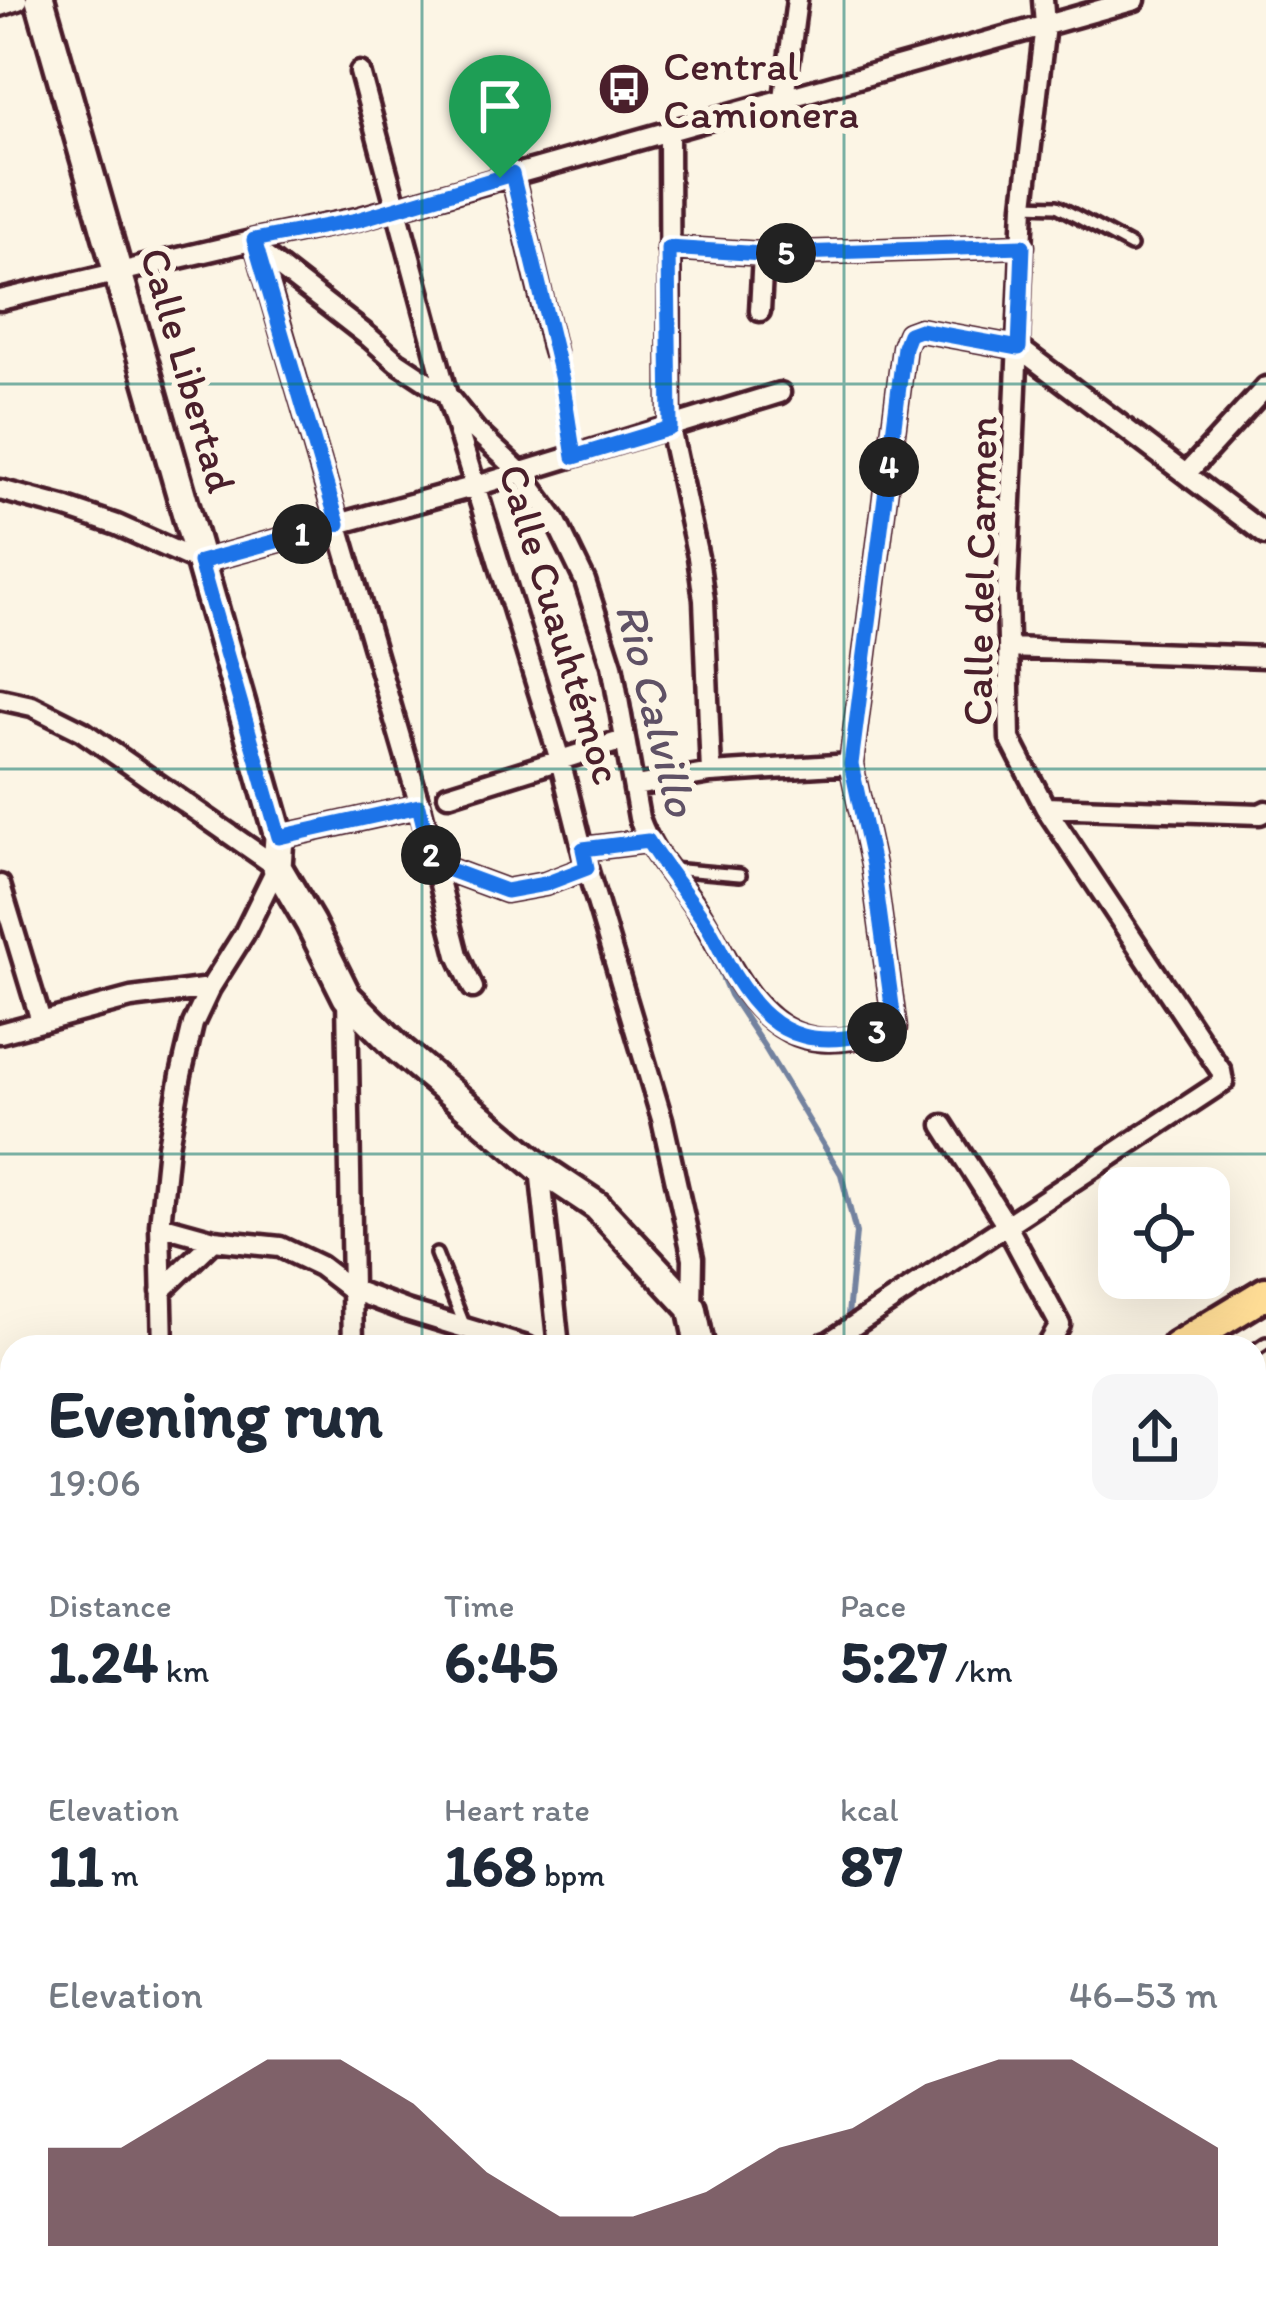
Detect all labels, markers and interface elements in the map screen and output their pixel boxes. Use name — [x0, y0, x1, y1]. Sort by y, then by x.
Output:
place label: Central Camionera — [663, 40, 859, 139]
pin — [449, 55, 551, 178]
bus stop icon: Central Camionera — [596, 61, 652, 117]
icon: arrive — [467, 73, 533, 139]
pin: 5 — [756, 223, 816, 283]
text: 5 — [777, 233, 795, 272]
street label: Calle Libertad — [129, 242, 248, 498]
street label: Calle del Carmen — [951, 415, 1008, 727]
pin: 4 — [859, 437, 919, 497]
text: 4 — [879, 447, 899, 486]
street label: Calle Cuauhtémoc — [488, 458, 633, 790]
pin: 1 — [272, 504, 332, 564]
text: 1 — [294, 514, 310, 553]
water label: Rio Calvillo — [605, 597, 710, 822]
pin: 2 — [401, 825, 461, 885]
text: 2 — [422, 835, 440, 874]
pin: 3 — [847, 1002, 907, 1062]
text: 3 — [868, 1012, 886, 1051]
map controls — [1098, 1167, 1230, 1299]
button: locate — [1098, 1167, 1230, 1299]
text: Evening run — [48, 1374, 383, 1454]
button: share — [1092, 1374, 1218, 1500]
text: 19:06 — [48, 1459, 141, 1506]
text: Distance — [48, 1586, 172, 1625]
text: Time — [444, 1586, 514, 1625]
text: Pace — [840, 1586, 906, 1625]
text: 1.24 — [48, 1625, 158, 1697]
text: 6:45 — [444, 1625, 558, 1697]
text: 5:27 — [840, 1625, 948, 1697]
text: km — [158, 1651, 209, 1690]
text: /km — [948, 1651, 1012, 1690]
text: Elevation — [48, 1790, 179, 1829]
text: Heart rate — [444, 1790, 590, 1829]
text: kcal — [840, 1790, 899, 1829]
text: 11 — [48, 1829, 104, 1901]
text: 168 — [444, 1829, 536, 1901]
text: 87 — [840, 1829, 903, 1901]
text: m — [104, 1855, 139, 1894]
text: bpm — [536, 1855, 605, 1894]
text: Elevation — [48, 1971, 203, 2018]
text: 46–53 m — [1069, 1971, 1218, 2018]

